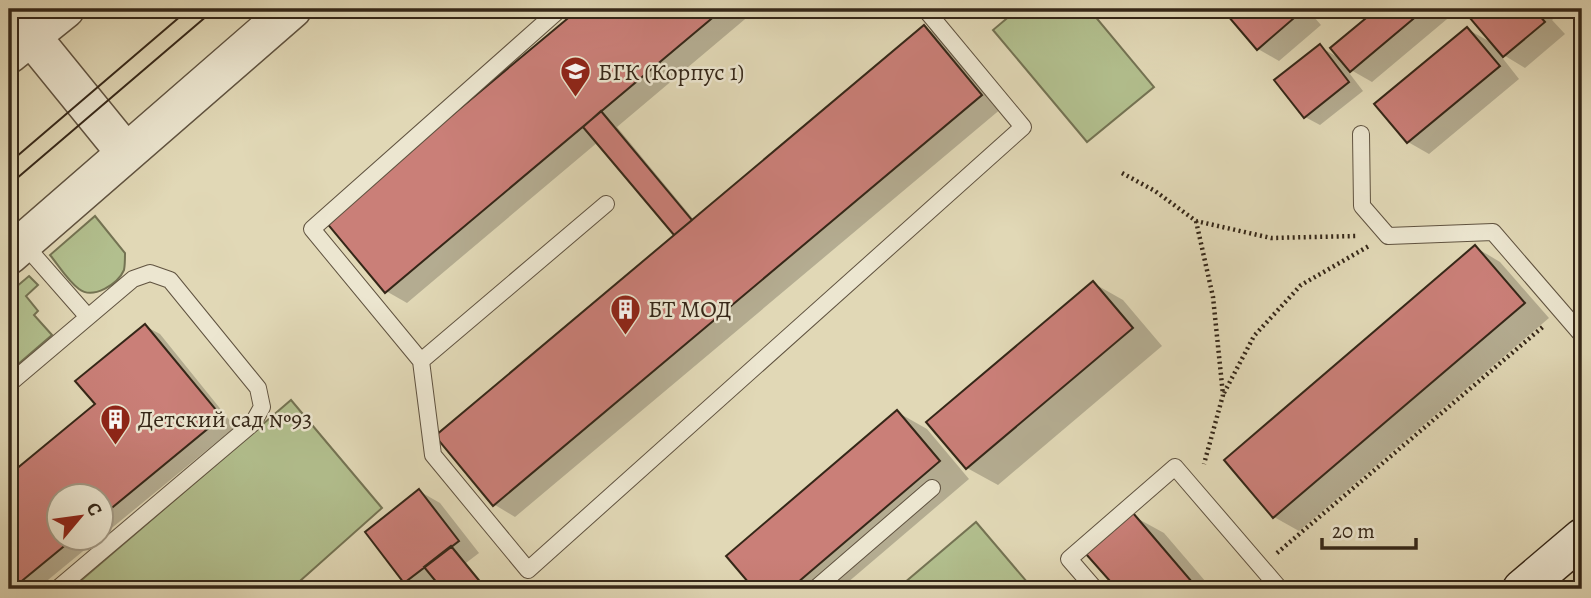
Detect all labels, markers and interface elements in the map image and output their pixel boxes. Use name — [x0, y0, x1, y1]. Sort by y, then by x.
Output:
school or university icon: БГК (Корпус 1) — [558, 55, 592, 99]
place label: БГК (Корпус 1) — [598, 56, 744, 88]
building icon: БТ МОД — [608, 292, 642, 336]
place label: БТ МОД — [648, 293, 731, 325]
building icon: Детский сад №93 — [98, 402, 132, 446]
place label: Детский сад №93 — [138, 403, 312, 435]
north arrow — [46, 482, 116, 552]
text: С — [80, 498, 108, 521]
scale bar — [1322, 507, 1416, 551]
text: 20 m — [1332, 517, 1375, 545]

